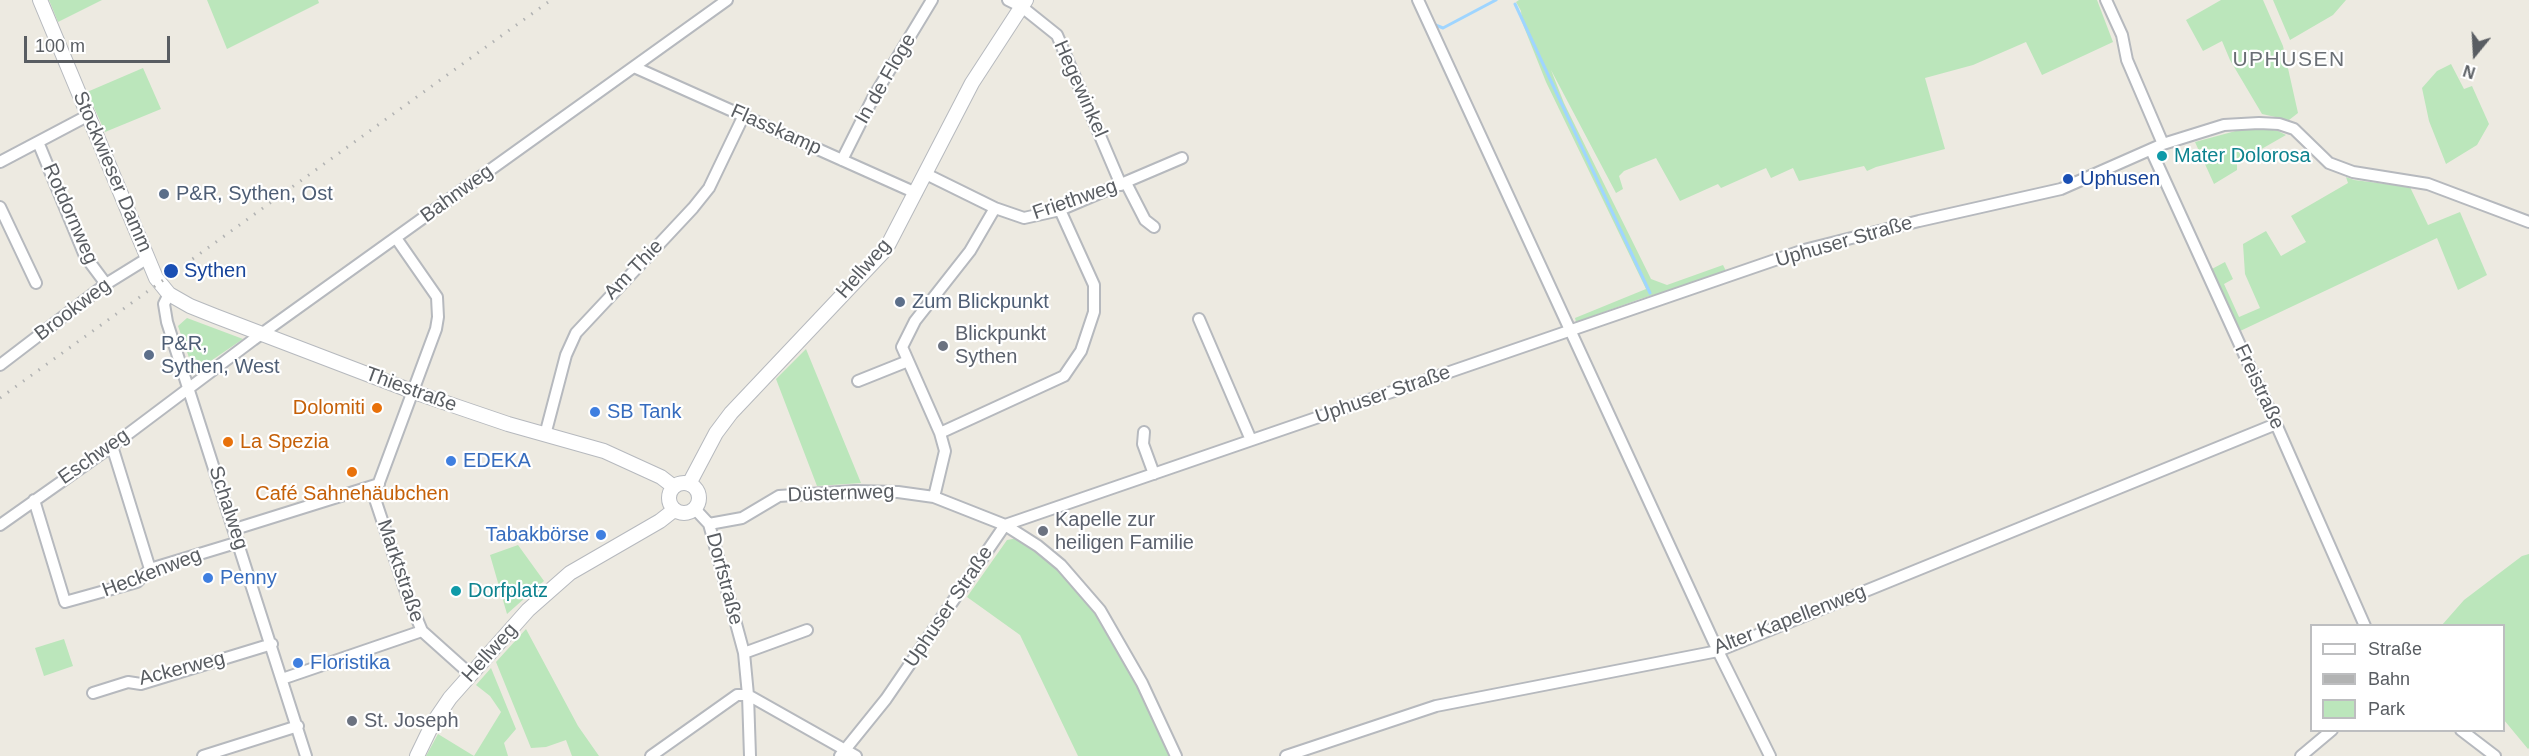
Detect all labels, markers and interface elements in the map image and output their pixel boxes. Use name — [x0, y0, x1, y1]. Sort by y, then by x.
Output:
scale bar — [27, 24, 172, 62]
north arrow — [2445, 24, 2505, 84]
street label: In de Floge — [851, 30, 921, 128]
text: 100 m — [35, 36, 85, 56]
street label: Hegewinkel — [1048, 37, 1112, 141]
district label: UPHUSEN — [2232, 47, 2346, 73]
text: N — [2461, 62, 2477, 81]
street label: Stockwieser Damm — [67, 88, 157, 256]
street label: Flasskamp — [727, 99, 825, 161]
place label: Mater Dolorosa — [2174, 144, 2311, 168]
marker: Mater Dolorosa — [2155, 149, 2169, 163]
street label: Rotdornweg — [37, 160, 103, 268]
street label: Bahnweg — [416, 160, 498, 228]
place label: Uphusen — [2080, 167, 2160, 191]
marker: Uphusen — [2061, 172, 2075, 186]
street label: Friethweg — [1030, 174, 1120, 226]
place label: P&R, Sythen, Ost — [176, 182, 333, 206]
marker: P&R, Sythen, Ost — [157, 187, 171, 201]
street label: Uphuser Straße — [1773, 211, 1915, 273]
street label: Hellweg — [832, 234, 896, 304]
street label: Am Thie — [600, 235, 668, 305]
place label: Sythen — [184, 259, 246, 283]
marker: Sythen — [162, 262, 180, 280]
street label: Brookweg — [30, 274, 116, 346]
place label: Zum Blickpunkt — [912, 290, 1049, 314]
marker: Zum Blickpunkt — [893, 295, 907, 309]
place label: Blickpunkt Sythen — [955, 322, 1046, 369]
place label: P&R, Sythen, West — [161, 332, 280, 379]
marker: Blickpunkt Sythen — [936, 339, 950, 353]
street label: Freistraße — [2229, 341, 2289, 433]
marker: P&R, Sythen, West — [142, 348, 156, 362]
street label: Uphuser Straße — [1312, 361, 1454, 429]
street label: Thiestraße — [362, 362, 460, 418]
place label: Dolomiti — [293, 396, 365, 420]
place label: SB Tank — [607, 400, 681, 424]
marker: Dolomiti — [370, 401, 384, 415]
marker: SB Tank — [588, 405, 602, 419]
street label: Eschweg — [54, 424, 134, 490]
place label: La Spezia — [240, 430, 329, 454]
marker: La Spezia — [221, 435, 235, 449]
place label: EDEKA — [463, 449, 531, 473]
marker: EDEKA — [444, 454, 458, 468]
street label: Schalweg — [203, 463, 253, 553]
marker: Café Sahnehäubchen — [345, 465, 359, 479]
street label: Düsternweg — [787, 480, 895, 508]
place label: Café Sahnehäubchen — [255, 482, 449, 506]
place label: Kapelle zur heiligen Familie — [1055, 508, 1194, 555]
street label: Marktstraße — [371, 517, 429, 625]
place label: Tabakbörse — [486, 523, 589, 547]
marker: Kapelle zur heiligen Familie — [1036, 524, 1050, 538]
marker: Tabakbörse — [594, 528, 608, 542]
street label: Dorfstraße — [700, 530, 748, 628]
street label: Uphuser Straße — [900, 542, 998, 672]
street label: Heckenweg — [99, 543, 205, 603]
place label: Penny — [220, 566, 277, 590]
marker: Penny — [201, 571, 215, 585]
place label: Dorfplatz — [468, 579, 548, 603]
street label: Alter Kapellenweg — [1710, 580, 1870, 660]
marker: Dorfplatz — [449, 584, 463, 598]
street label: Hellweg — [457, 619, 523, 687]
legend — [2310, 624, 2505, 732]
text: Straße — [2368, 639, 2422, 659]
street label: Ackerweg — [136, 647, 228, 691]
place label: Floristika — [310, 651, 390, 675]
marker: Floristika — [291, 656, 305, 670]
text: Bahn — [2368, 669, 2410, 689]
text: Park — [2368, 699, 2405, 719]
place label: St. Joseph — [364, 709, 459, 733]
marker: St. Joseph — [345, 714, 359, 728]

